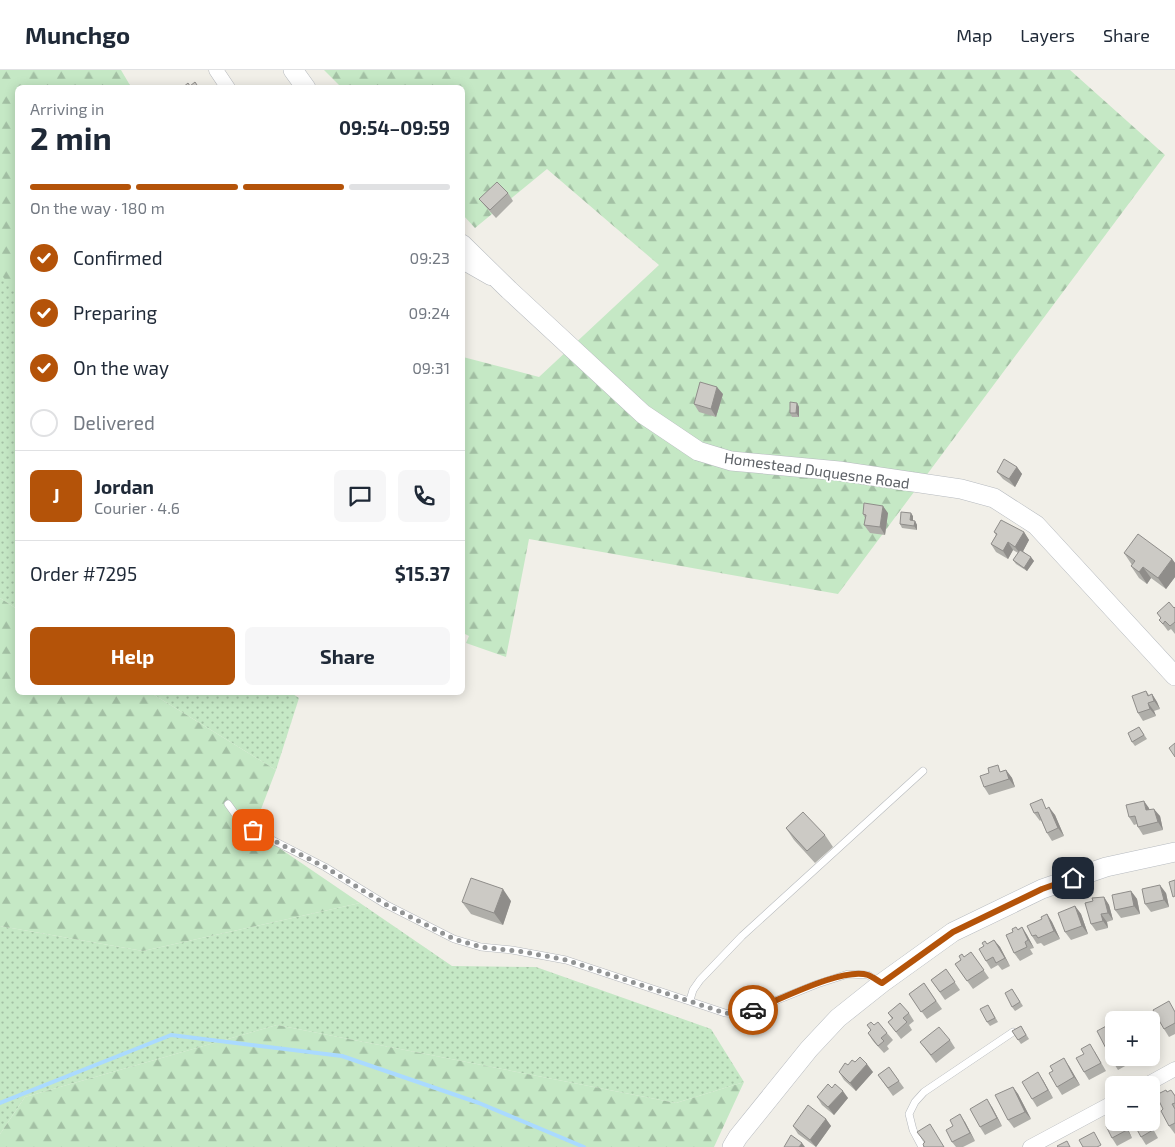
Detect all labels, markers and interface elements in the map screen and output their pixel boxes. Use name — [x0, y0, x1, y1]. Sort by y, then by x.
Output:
text: Munchgo — [25, 20, 130, 49]
text: Map — [956, 24, 992, 46]
text: Layers — [1020, 24, 1075, 46]
text: Share — [1103, 24, 1150, 46]
text: Arriving in — [30, 99, 104, 118]
text: 09:54–09:59 — [339, 116, 450, 139]
text: 2 min — [30, 118, 112, 156]
text: On the way · 180 m — [30, 198, 165, 217]
icon: check — [30, 244, 58, 272]
text: Confirmed — [73, 246, 163, 269]
text: 09:23 — [410, 248, 450, 267]
icon: check — [30, 299, 58, 327]
text: Preparing — [73, 301, 157, 324]
text: 09:24 — [409, 303, 450, 322]
icon: check — [30, 354, 58, 382]
text: On the way — [73, 356, 169, 379]
text: 09:31 — [412, 358, 450, 377]
text: Delivered — [73, 411, 155, 434]
street label: Homestead Duquesne Road — [723, 448, 911, 492]
button: chat — [334, 470, 386, 522]
button: phone — [398, 470, 450, 522]
text: Jordan — [94, 475, 154, 498]
text: J — [52, 484, 60, 507]
text: Courier · 4.6 — [94, 498, 180, 517]
text: Order #7295 — [30, 562, 137, 585]
text: $15.37 — [395, 562, 450, 585]
button: Help — [30, 627, 235, 685]
button: Share — [245, 627, 450, 685]
pin — [232, 809, 274, 851]
icon: bag — [239, 816, 267, 844]
pin — [1052, 857, 1094, 899]
icon: home — [1059, 864, 1087, 892]
courier — [728, 985, 778, 1035]
icon: car — [739, 996, 767, 1024]
map controls — [1105, 1011, 1160, 1131]
button: + — [1105, 1011, 1160, 1066]
button: − — [1105, 1076, 1160, 1131]

